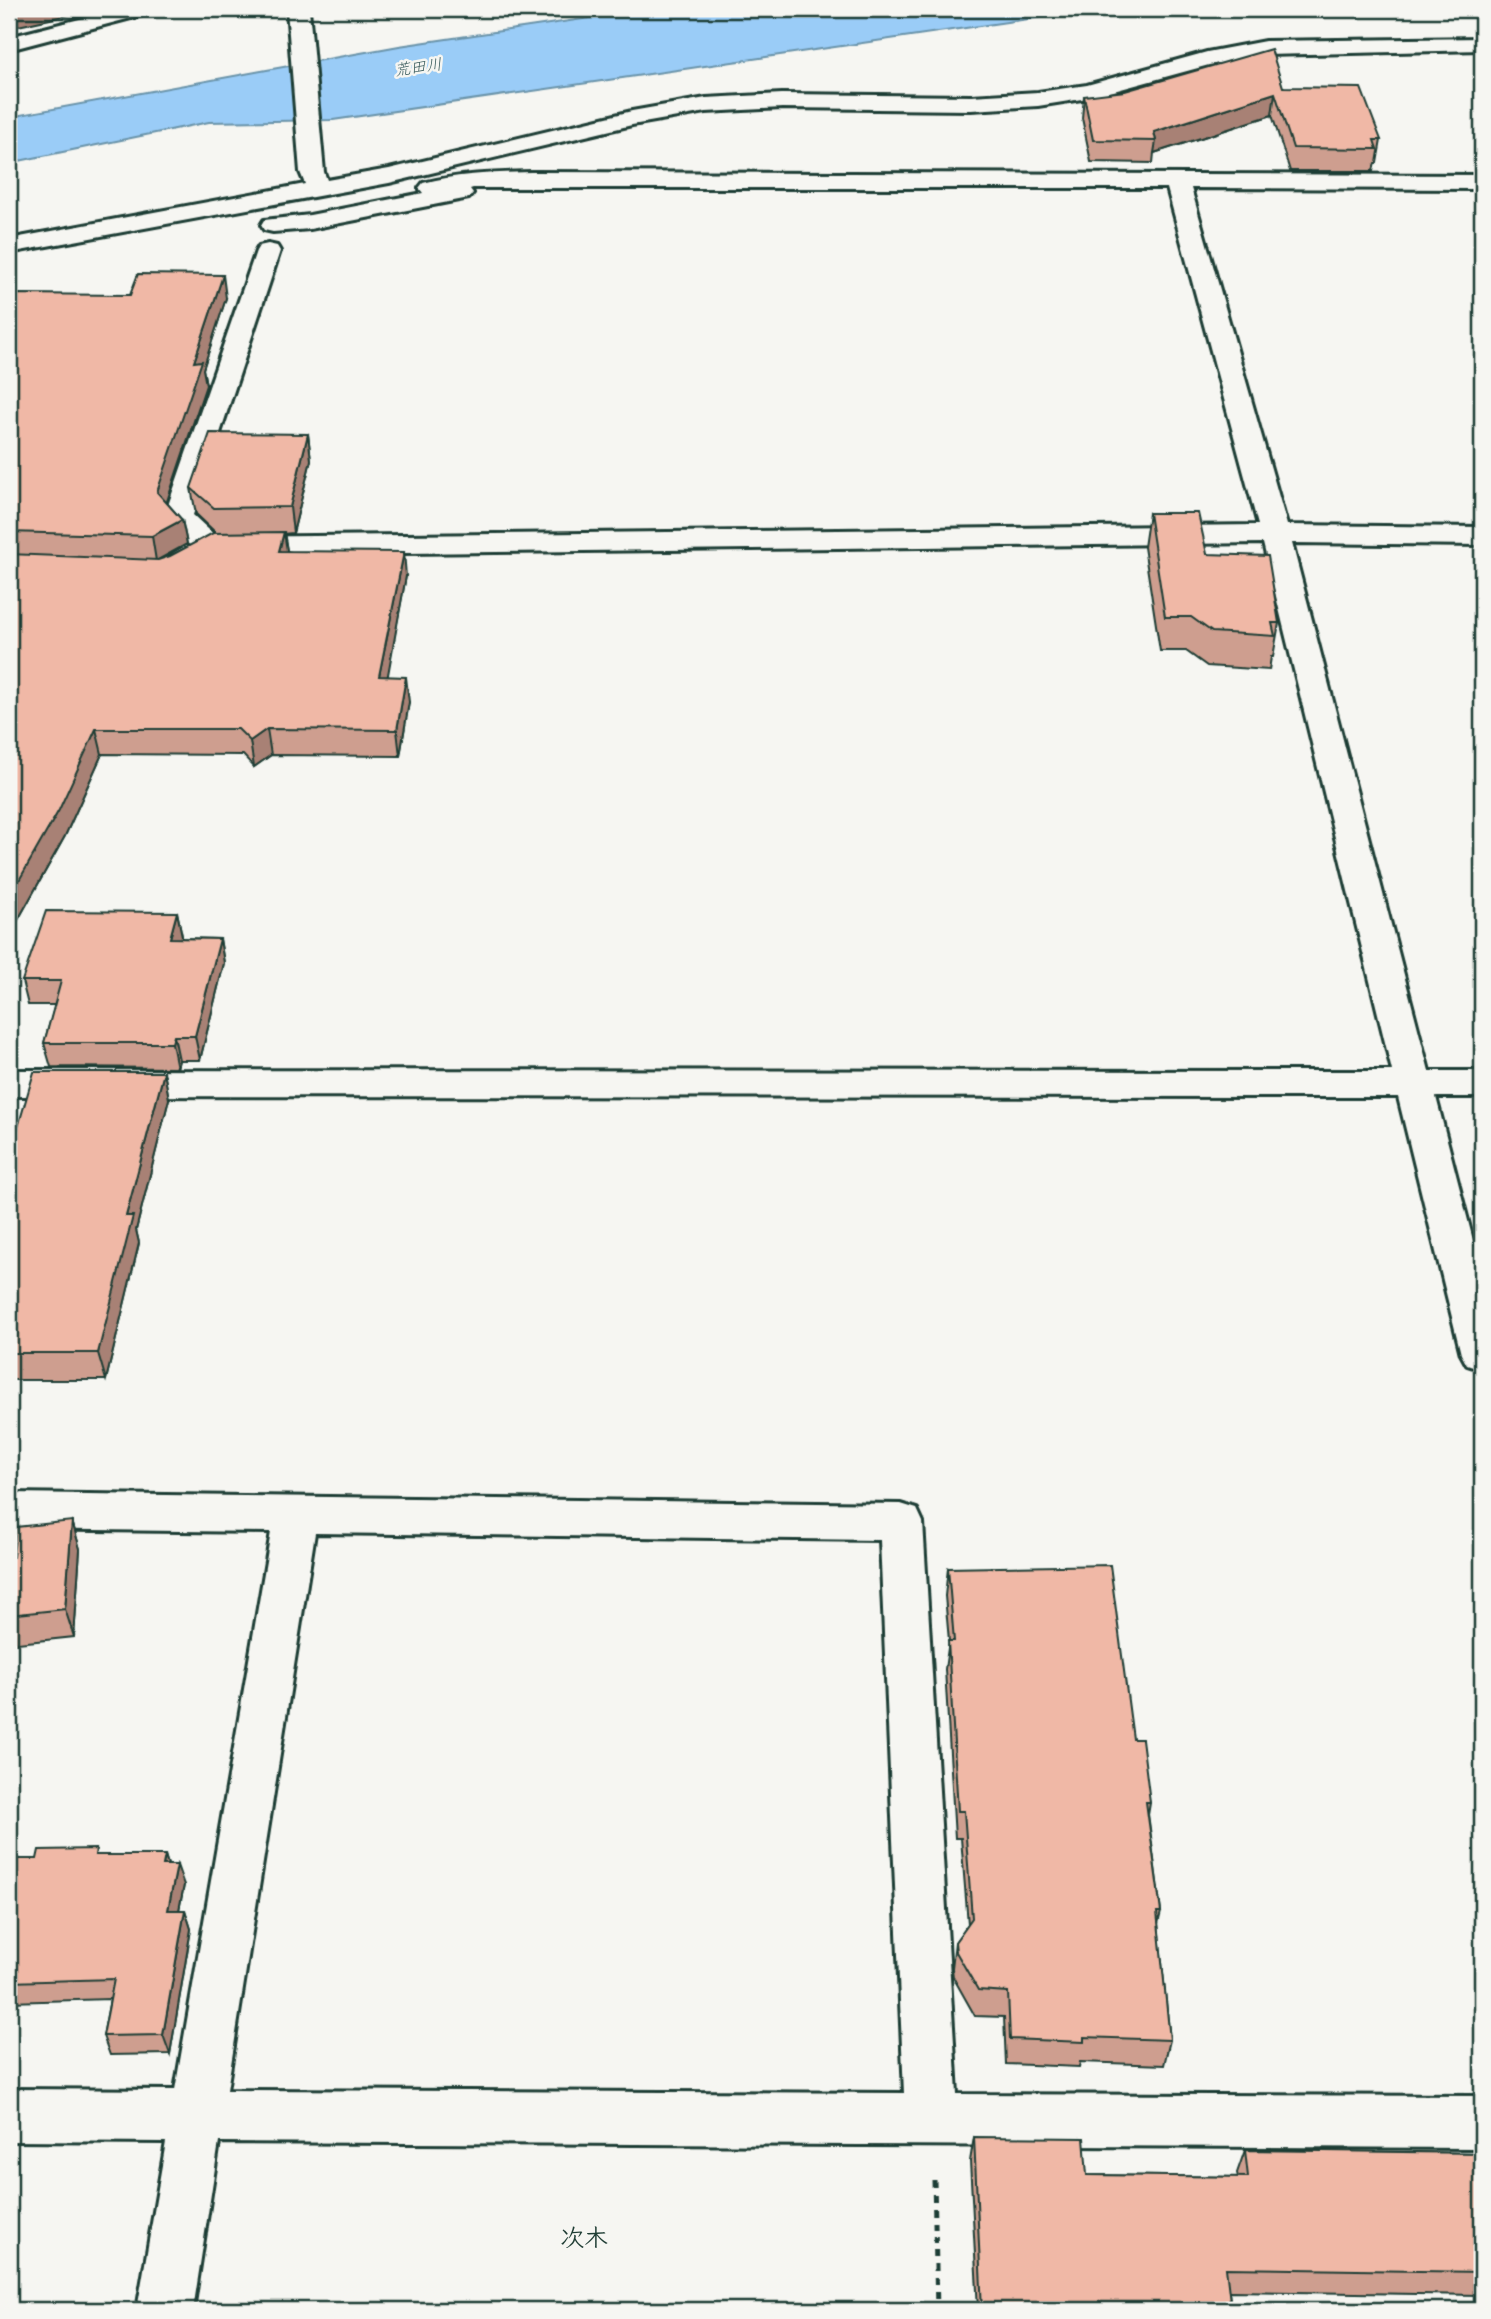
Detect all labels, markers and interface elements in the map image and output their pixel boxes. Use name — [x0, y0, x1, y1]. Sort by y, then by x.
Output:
water label: 荒田川 — [393, 53, 443, 81]
district label: 次木 — [560, 2222, 608, 2254]

